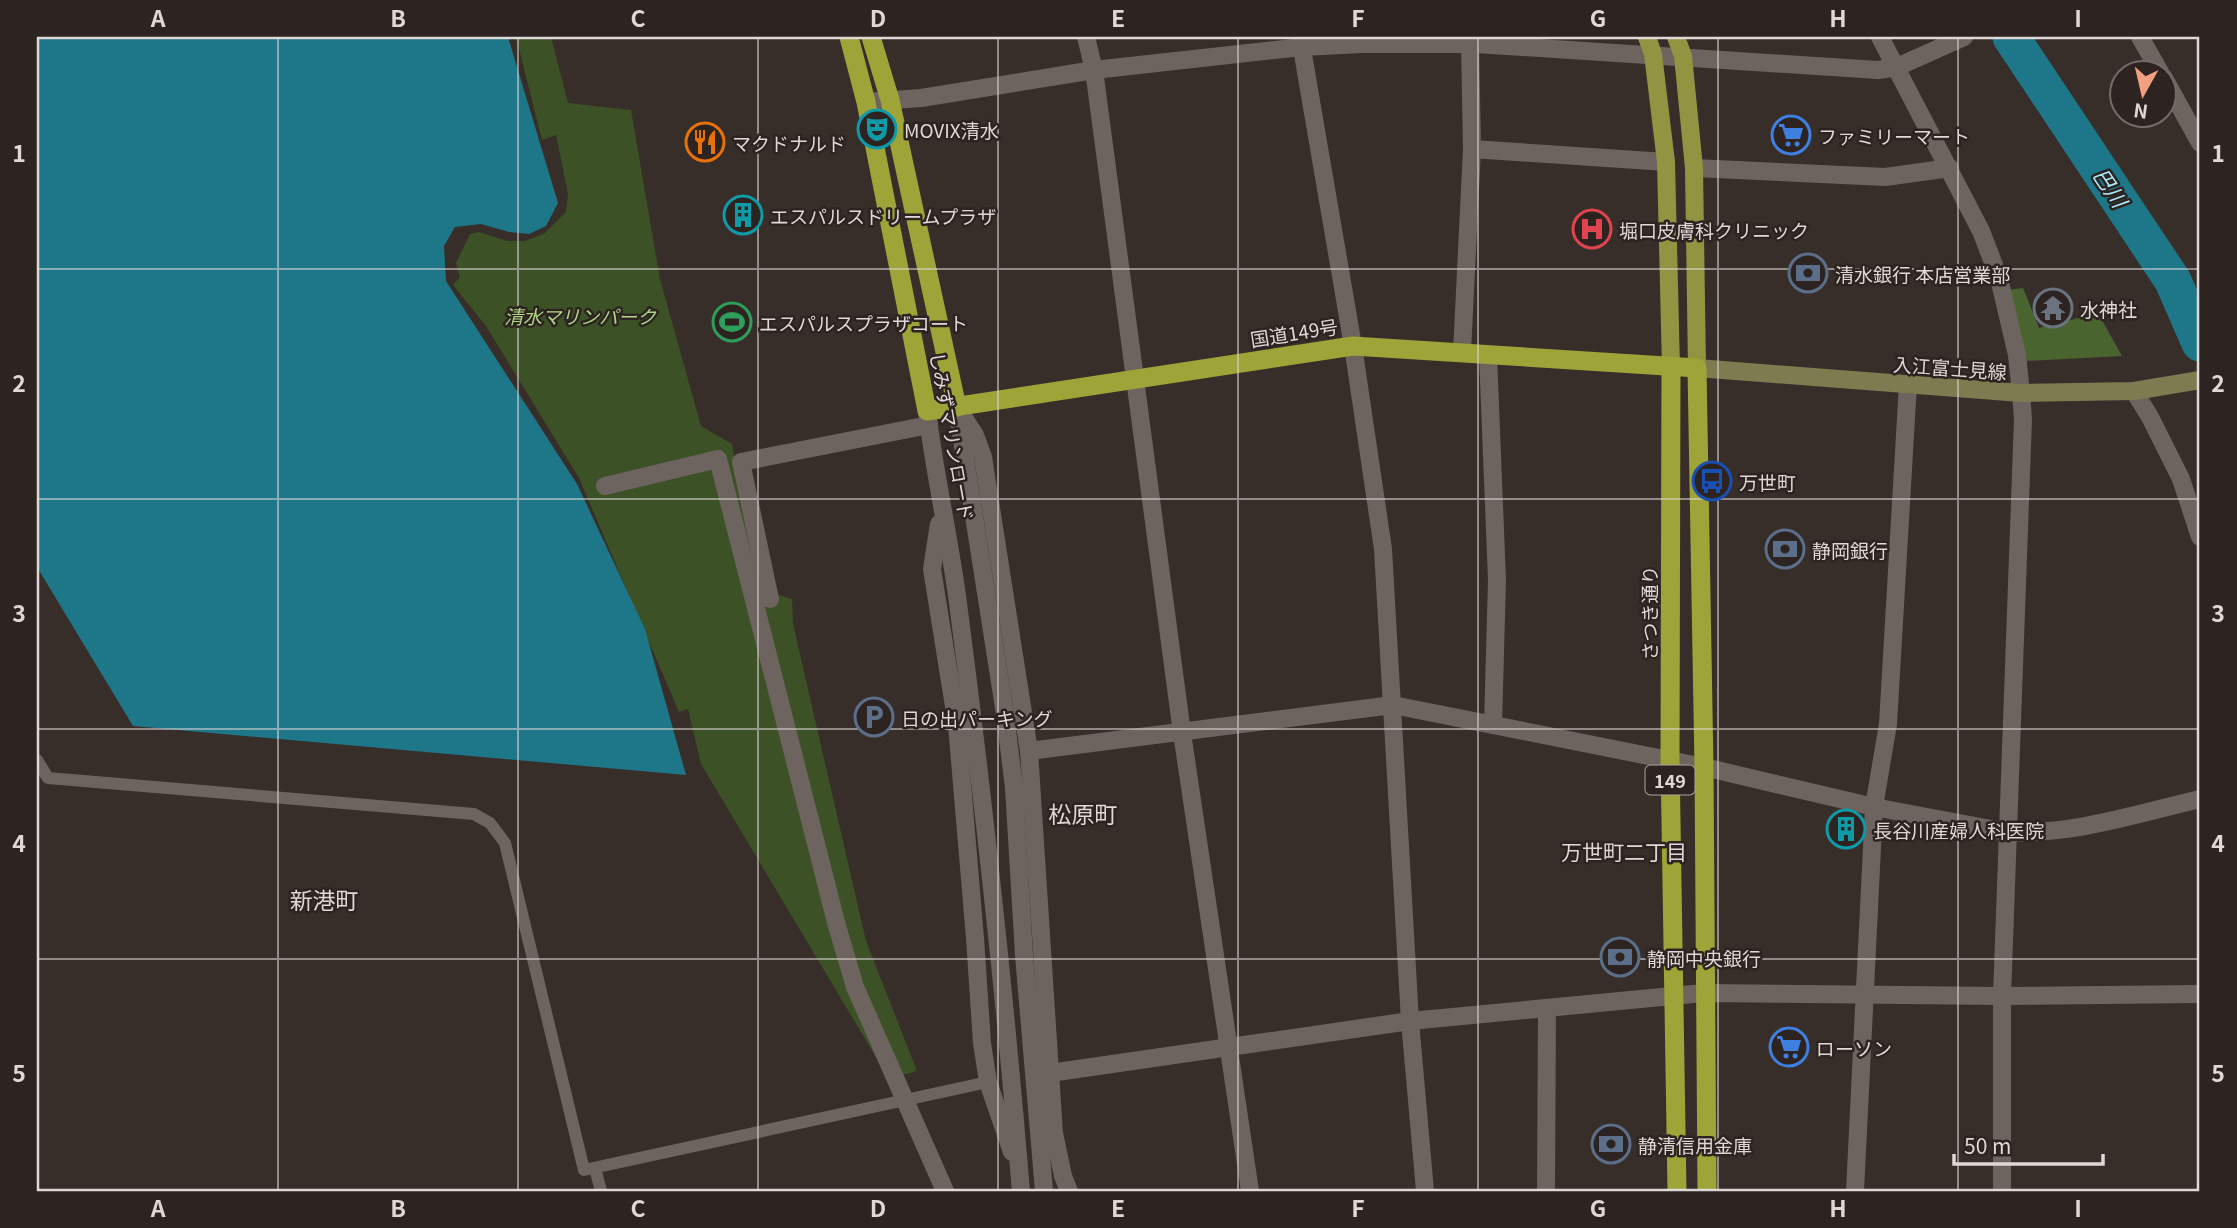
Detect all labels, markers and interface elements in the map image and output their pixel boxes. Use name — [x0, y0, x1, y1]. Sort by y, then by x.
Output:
text: A — [150, 0, 166, 34]
text: B — [390, 0, 406, 34]
text: C — [630, 0, 646, 34]
text: D — [870, 0, 886, 34]
text: E — [1111, 0, 1125, 34]
text: F — [1351, 0, 1365, 34]
text: G — [1590, 0, 1606, 34]
text: H — [1829, 0, 1847, 34]
text: I — [2074, 0, 2082, 34]
north arrow — [2108, 60, 2178, 130]
text: N — [2131, 98, 2149, 127]
theatre icon: MOVIX清水 — [856, 108, 898, 150]
supermarket icon: ファミリーマート — [1770, 114, 1812, 156]
place label: MOVIX清水 — [904, 116, 999, 143]
restaurant icon: マクドナルド — [684, 121, 726, 163]
place label: ファミリーマート — [1818, 122, 1970, 149]
place label: マクドナルド — [732, 129, 846, 156]
text: 1 — [12, 135, 26, 169]
text: 1 — [2211, 135, 2225, 169]
water label: 巴川 — [2087, 161, 2136, 214]
building icon: エスパルスドリームプラザ — [722, 194, 764, 236]
place label: エスパルスドリームプラザ — [770, 202, 996, 229]
hospital icon: 堀口皮膚科クリニック — [1571, 208, 1613, 250]
place label: 堀口皮膚科クリニック — [1619, 216, 1809, 243]
bank icon: 清水銀行 本店営業部 — [1787, 252, 1829, 294]
place label: 清水銀行 本店営業部 — [1835, 260, 2010, 287]
temple icon: 水神社 — [2032, 287, 2074, 329]
place label: 水神社 — [2080, 295, 2137, 322]
sports icon: エスパルスプラザコート — [711, 301, 753, 343]
park label: 清水マリンパーク — [504, 302, 657, 329]
place label: エスパルスプラザコート — [759, 309, 968, 336]
street label: 国道149号 — [1248, 312, 1340, 352]
street label: しみずマリンロード — [925, 349, 981, 523]
street label: 入江富士見線 — [1892, 350, 2008, 384]
text: 2 — [12, 365, 26, 399]
text: 2 — [2211, 365, 2225, 399]
bus stop icon: 万世町 — [1691, 460, 1733, 502]
place label: 万世町 — [1739, 468, 1796, 495]
bank icon: 静岡銀行 — [1764, 528, 1806, 570]
place label: 静岡銀行 — [1812, 536, 1888, 563]
street label: さつき通り — [1635, 565, 1662, 661]
text: 3 — [12, 595, 26, 629]
text: 3 — [2211, 595, 2225, 629]
parking icon: 日の出パーキング — [853, 696, 895, 738]
place label: 日の出パーキング — [901, 704, 1052, 731]
road number: 149 — [1646, 766, 1694, 794]
district label: 松原町 — [1049, 796, 1118, 830]
building icon: 長谷川産婦人科医院 — [1825, 808, 1867, 850]
place label: 長谷川産婦人科医院 — [1873, 816, 2044, 843]
text: 4 — [12, 825, 26, 859]
text: 4 — [2211, 825, 2225, 859]
district label: 万世町二丁目 — [1561, 836, 1687, 866]
district label: 新港町 — [290, 882, 359, 916]
bank icon: 静岡中央銀行 — [1599, 936, 1641, 978]
place label: 静岡中央銀行 — [1647, 944, 1761, 971]
supermarket icon: ローソン — [1768, 1026, 1810, 1068]
place label: ローソン — [1816, 1034, 1892, 1061]
text: 5 — [12, 1055, 26, 1089]
text: 5 — [2211, 1055, 2225, 1089]
bank icon: 静清信用金庫 — [1590, 1123, 1632, 1165]
scale bar — [1954, 1123, 2102, 1167]
text: 50 m — [1964, 1130, 2011, 1160]
place label: 静清信用金庫 — [1638, 1131, 1752, 1158]
text: A — [150, 1190, 166, 1224]
text: B — [390, 1190, 406, 1224]
text: C — [630, 1190, 646, 1224]
text: D — [870, 1190, 886, 1224]
text: E — [1111, 1190, 1125, 1224]
text: F — [1351, 1190, 1365, 1224]
text: G — [1590, 1190, 1606, 1224]
text: H — [1829, 1190, 1847, 1224]
text: I — [2074, 1190, 2082, 1224]

